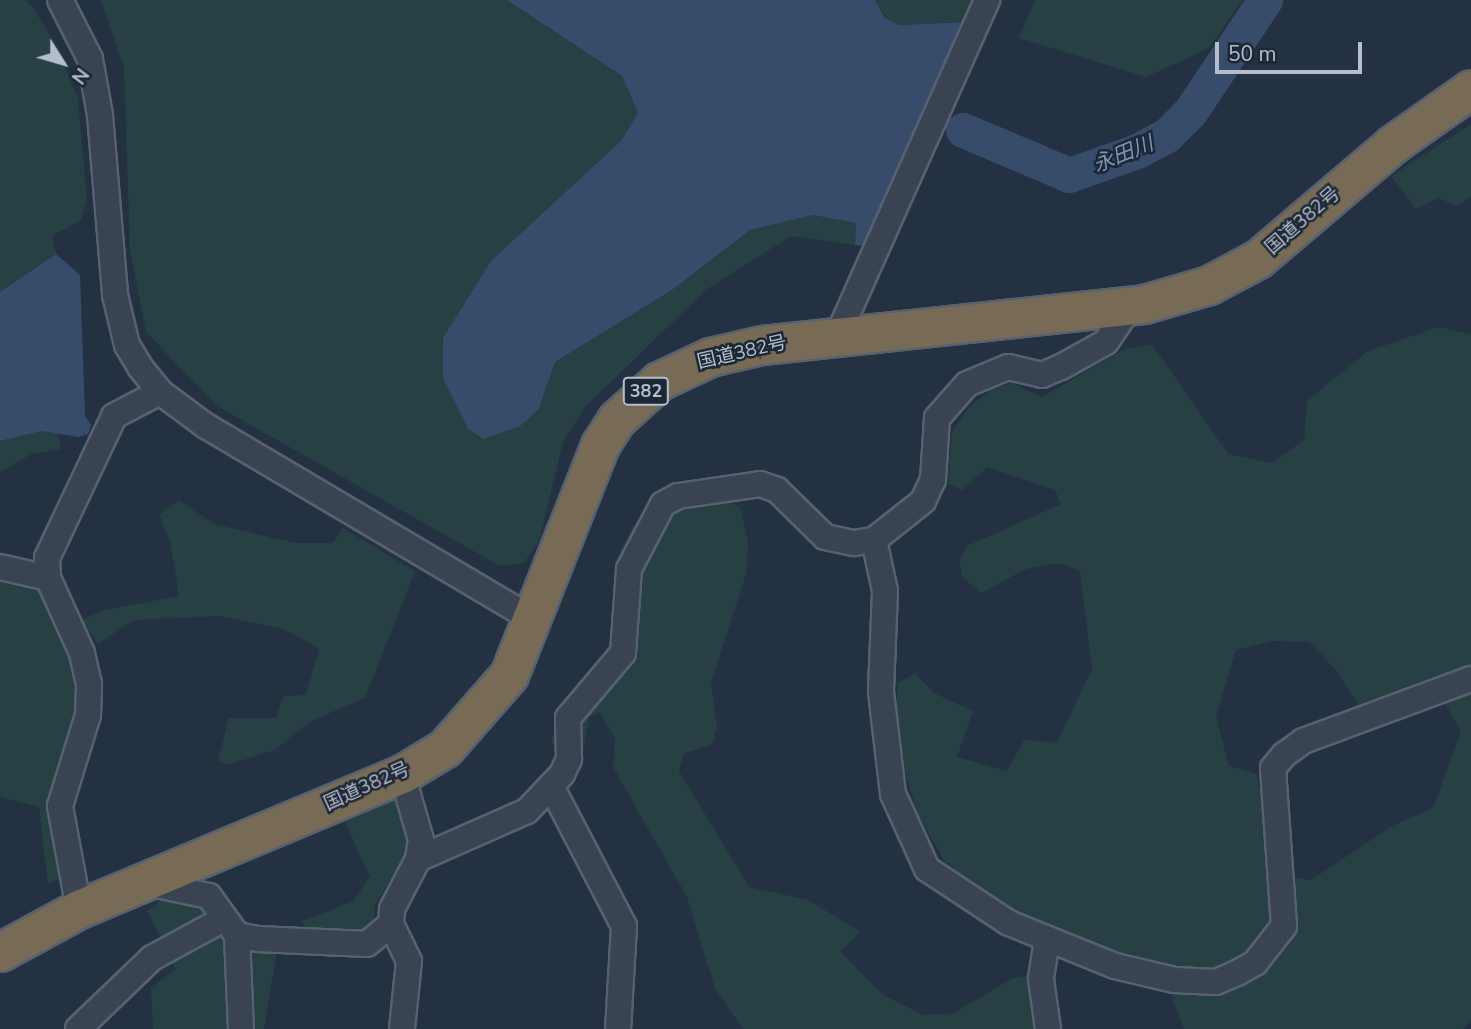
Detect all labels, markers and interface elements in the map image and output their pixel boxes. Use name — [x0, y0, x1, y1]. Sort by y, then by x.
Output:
north arrow — [28, 28, 98, 98]
scale bar — [1219, 28, 1366, 72]
text: 50 m — [1228, 40, 1277, 68]
text: N — [65, 62, 94, 89]
water label: 永田川 — [1089, 131, 1157, 177]
street label: 国道382号 — [1261, 182, 1345, 260]
street label: 国道382号 — [695, 332, 789, 374]
road number: 382 — [622, 376, 670, 405]
street label: 国道382号 — [321, 758, 413, 816]

